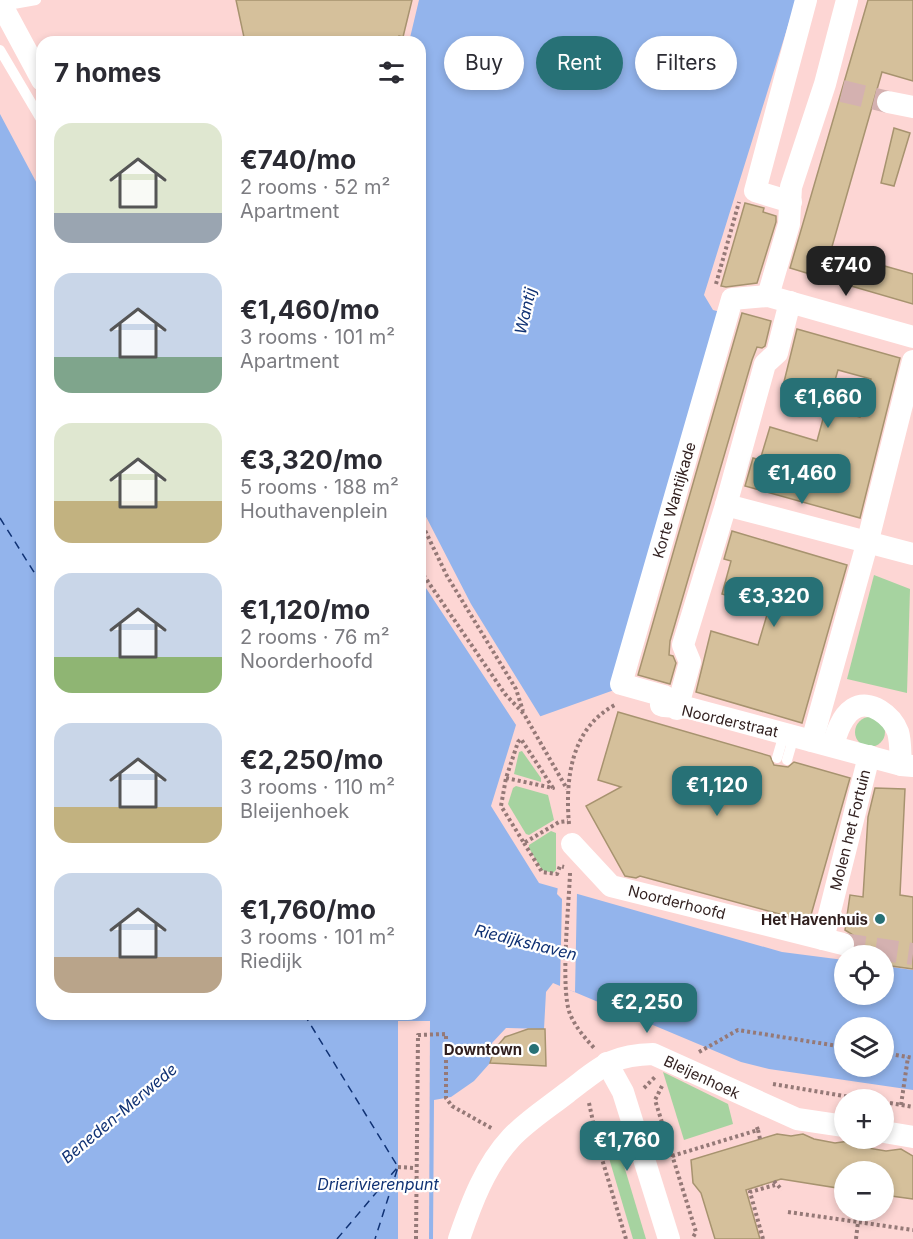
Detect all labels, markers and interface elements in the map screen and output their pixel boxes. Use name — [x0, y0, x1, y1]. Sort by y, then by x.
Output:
chip: Buy — [444, 36, 524, 90]
chip: Rent — [536, 36, 623, 90]
chip: Filters — [635, 36, 737, 90]
icon: filters — [375, 56, 408, 89]
text: 7 homes — [54, 57, 161, 88]
text: €740/mo — [240, 144, 356, 175]
icon: home — [102, 147, 174, 219]
text: 2 rooms · 52 m² — [240, 175, 390, 199]
text: Apartment — [240, 199, 339, 223]
pin: €740 — [810, 246, 882, 297]
text: €740 — [820, 253, 872, 277]
water label: Wantij — [510, 285, 540, 336]
text: €1,460/mo — [240, 294, 379, 325]
icon: home — [102, 297, 174, 369]
text: 3 rooms · 101 m² — [240, 325, 395, 349]
text: Apartment — [240, 349, 339, 373]
pin: €1,660 — [779, 378, 877, 429]
text: €1,660 — [794, 385, 862, 409]
street label: Korte Wantijkade — [648, 440, 700, 560]
text: €3,320/mo — [240, 444, 383, 475]
icon: home — [102, 447, 174, 519]
pin: €1,460 — [753, 454, 851, 505]
text: €1,460 — [768, 461, 837, 485]
text: 5 rooms · 188 m² — [240, 475, 399, 499]
text: Houthavenplein — [240, 499, 388, 523]
pin: €3,320 — [725, 577, 823, 628]
text: €3,320 — [738, 584, 810, 608]
text: €1,120/mo — [240, 594, 370, 625]
icon: home — [102, 597, 174, 669]
text: 2 rooms · 76 m² — [240, 625, 389, 649]
text: Noorderhoofd — [240, 649, 373, 673]
street label: Noorderstraat — [680, 701, 780, 741]
text: €2,250/mo — [240, 744, 383, 775]
icon: home — [102, 747, 174, 819]
pin: €1,120 — [668, 766, 766, 817]
street label: Molen het Fortuin — [826, 767, 874, 893]
text: €1,120 — [686, 773, 748, 797]
text: 3 rooms · 110 m² — [240, 775, 395, 799]
text: Bleijenhoek — [240, 799, 349, 823]
street label: Noorderhoofd — [626, 881, 728, 923]
text: €1,760/mo — [240, 894, 376, 925]
icon: home — [102, 897, 174, 969]
place label: Het Havenhuis — [761, 910, 868, 929]
marker: Het Havenhuis — [873, 912, 887, 926]
water label: Riedijkshaven — [473, 920, 579, 964]
text: 3 rooms · 101 m² — [240, 925, 395, 949]
map controls — [834, 945, 894, 1221]
button: locate — [834, 945, 894, 1005]
text: Riedijk — [240, 949, 302, 973]
pin: €2,250 — [598, 983, 696, 1034]
text: €2,250 — [611, 990, 683, 1014]
button: layers — [834, 1017, 894, 1077]
place label: Downtown — [444, 1040, 522, 1059]
marker: Downtown — [527, 1042, 541, 1056]
street label: Bleijenhoek — [661, 1051, 744, 1103]
water label: Beneden-Merwede — [57, 1059, 181, 1167]
button: + — [834, 1089, 894, 1149]
pin: €1,760 — [578, 1121, 676, 1172]
text: €1,760 — [594, 1128, 660, 1152]
button: − — [834, 1161, 894, 1221]
water label: Drierivierenpunt — [317, 1174, 440, 1194]

